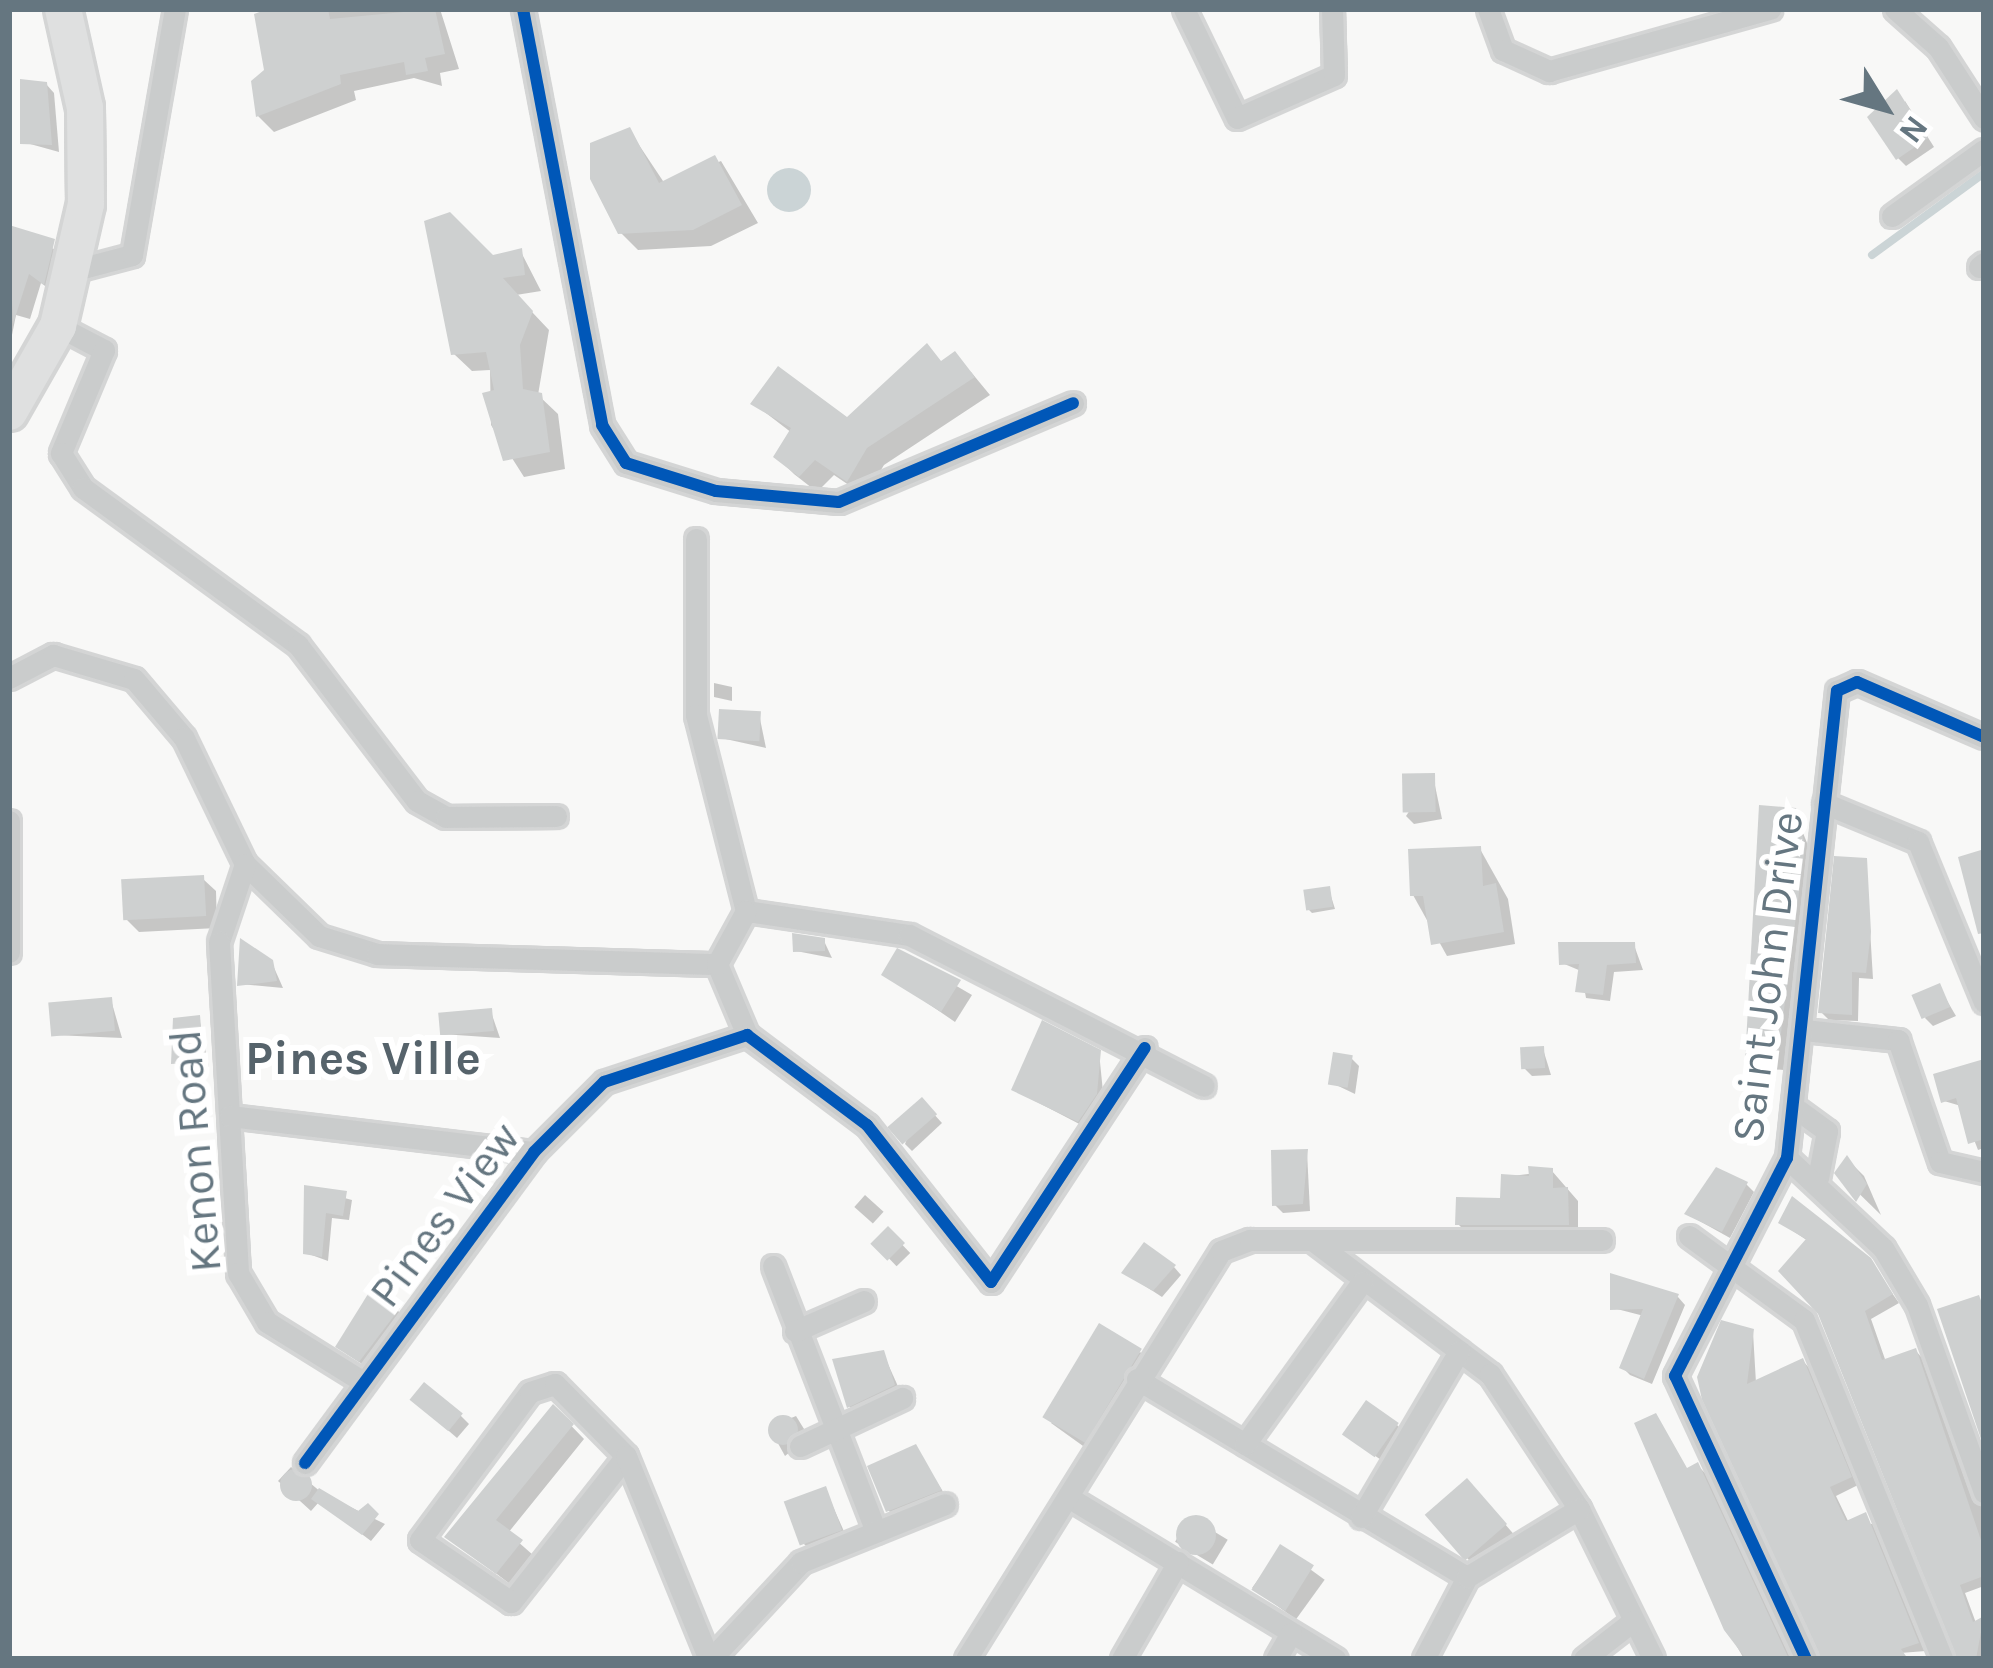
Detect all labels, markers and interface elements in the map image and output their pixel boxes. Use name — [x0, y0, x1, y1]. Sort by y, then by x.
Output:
north arrow — [1825, 48, 1945, 168]
text: N — [1891, 109, 1936, 151]
street label: Saint John Drive — [1721, 808, 1815, 1146]
street label: Kenon Road — [158, 1027, 234, 1275]
district label: Pines Ville — [245, 1030, 481, 1088]
street label: Pines View — [358, 1112, 532, 1318]

